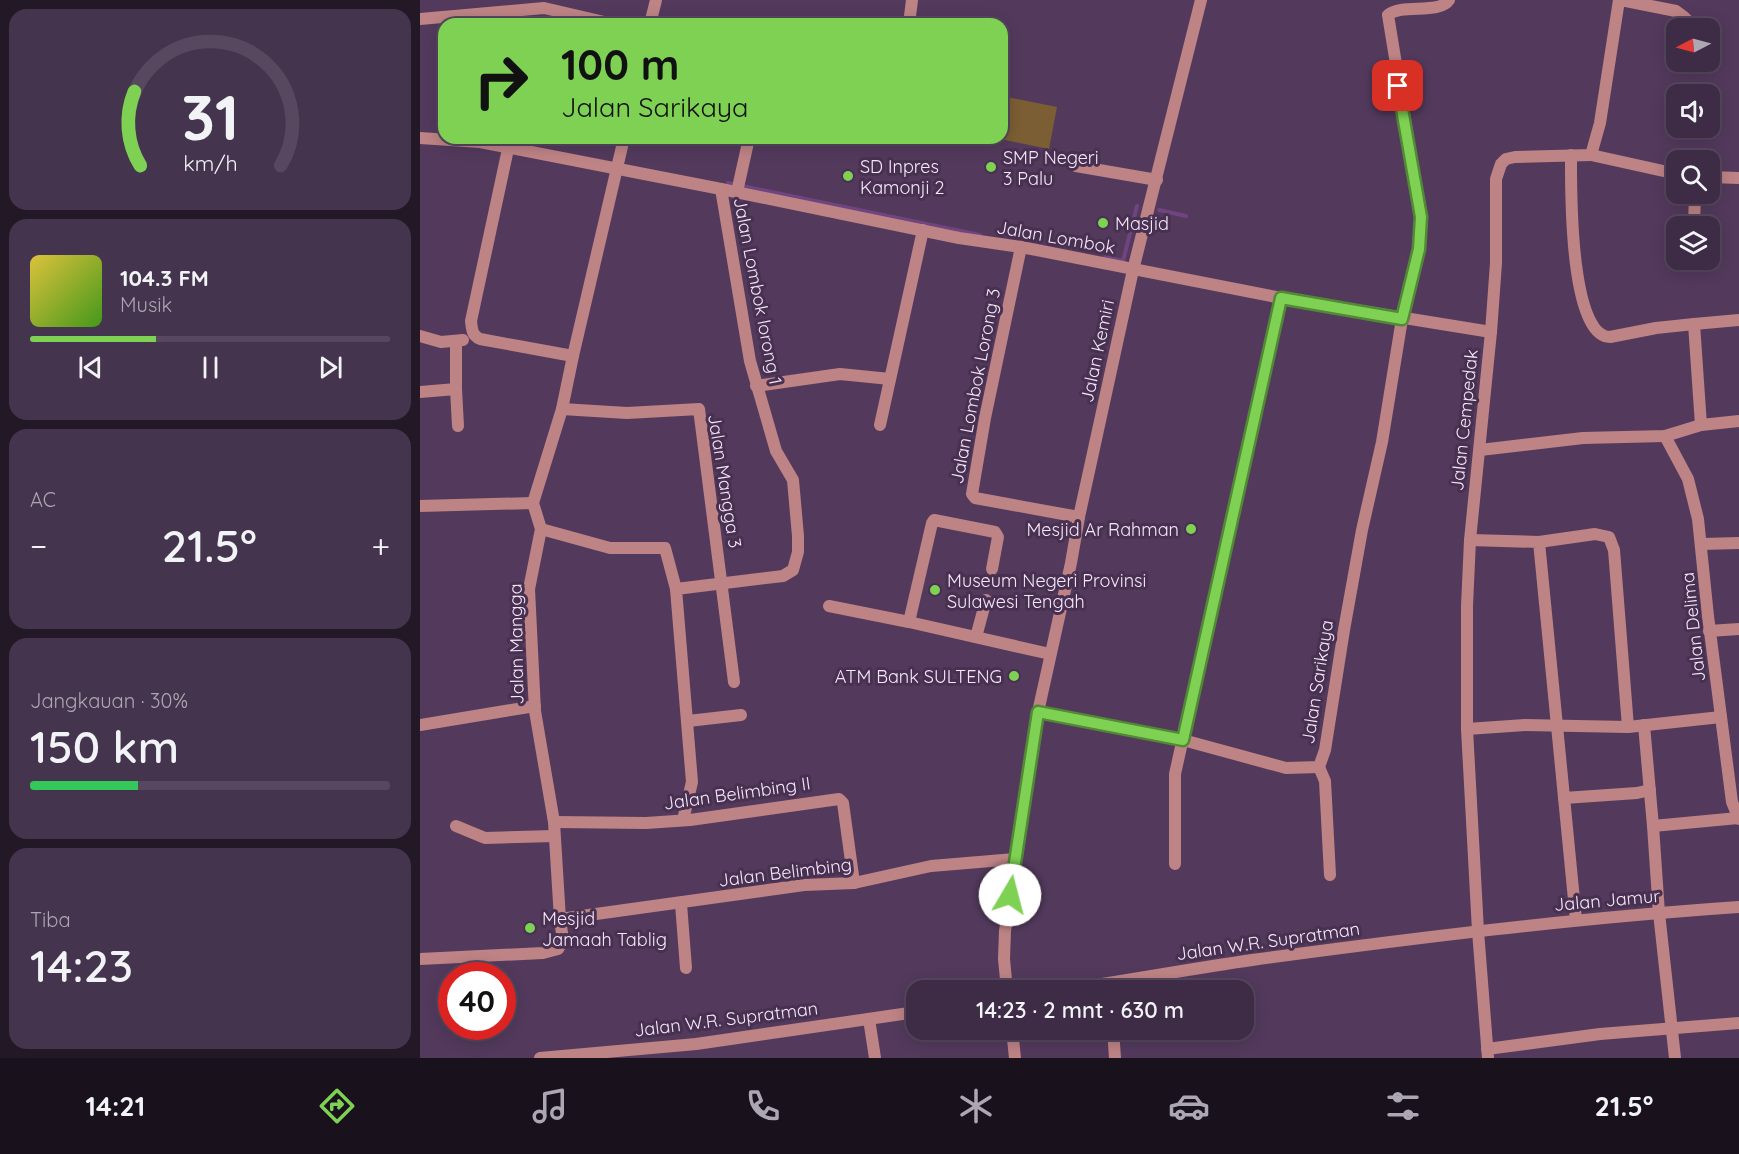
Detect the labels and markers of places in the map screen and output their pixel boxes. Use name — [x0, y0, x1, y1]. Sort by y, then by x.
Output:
pin — [1372, 60, 1423, 111]
place label: SMP Negeri 3 Palu — [1003, 146, 1099, 190]
place label: SD Inpres Kamonji 2 — [860, 155, 944, 199]
marker: SMP Negeri 3 Palu — [984, 160, 998, 174]
marker: SD Inpres Kamonji 2 — [841, 169, 855, 183]
place label: Masjid — [1115, 212, 1169, 235]
marker: Masjid — [1096, 216, 1110, 230]
place label: Mesjid Ar Rahman — [1026, 518, 1179, 541]
marker: Mesjid Ar Rahman — [1184, 522, 1198, 536]
place label: Museum Negeri Provinsi Sulawesi Tengah — [947, 569, 1146, 613]
marker: Museum Negeri Provinsi Sulawesi Tengah — [928, 583, 942, 597]
place label: ATM Bank SULTENG — [835, 665, 1002, 688]
marker: ATM Bank SULTENG — [1007, 669, 1021, 683]
place label: Mesjid Jamaah Tablig — [542, 907, 667, 951]
marker: Mesjid Jamaah Tablig — [523, 921, 537, 935]

